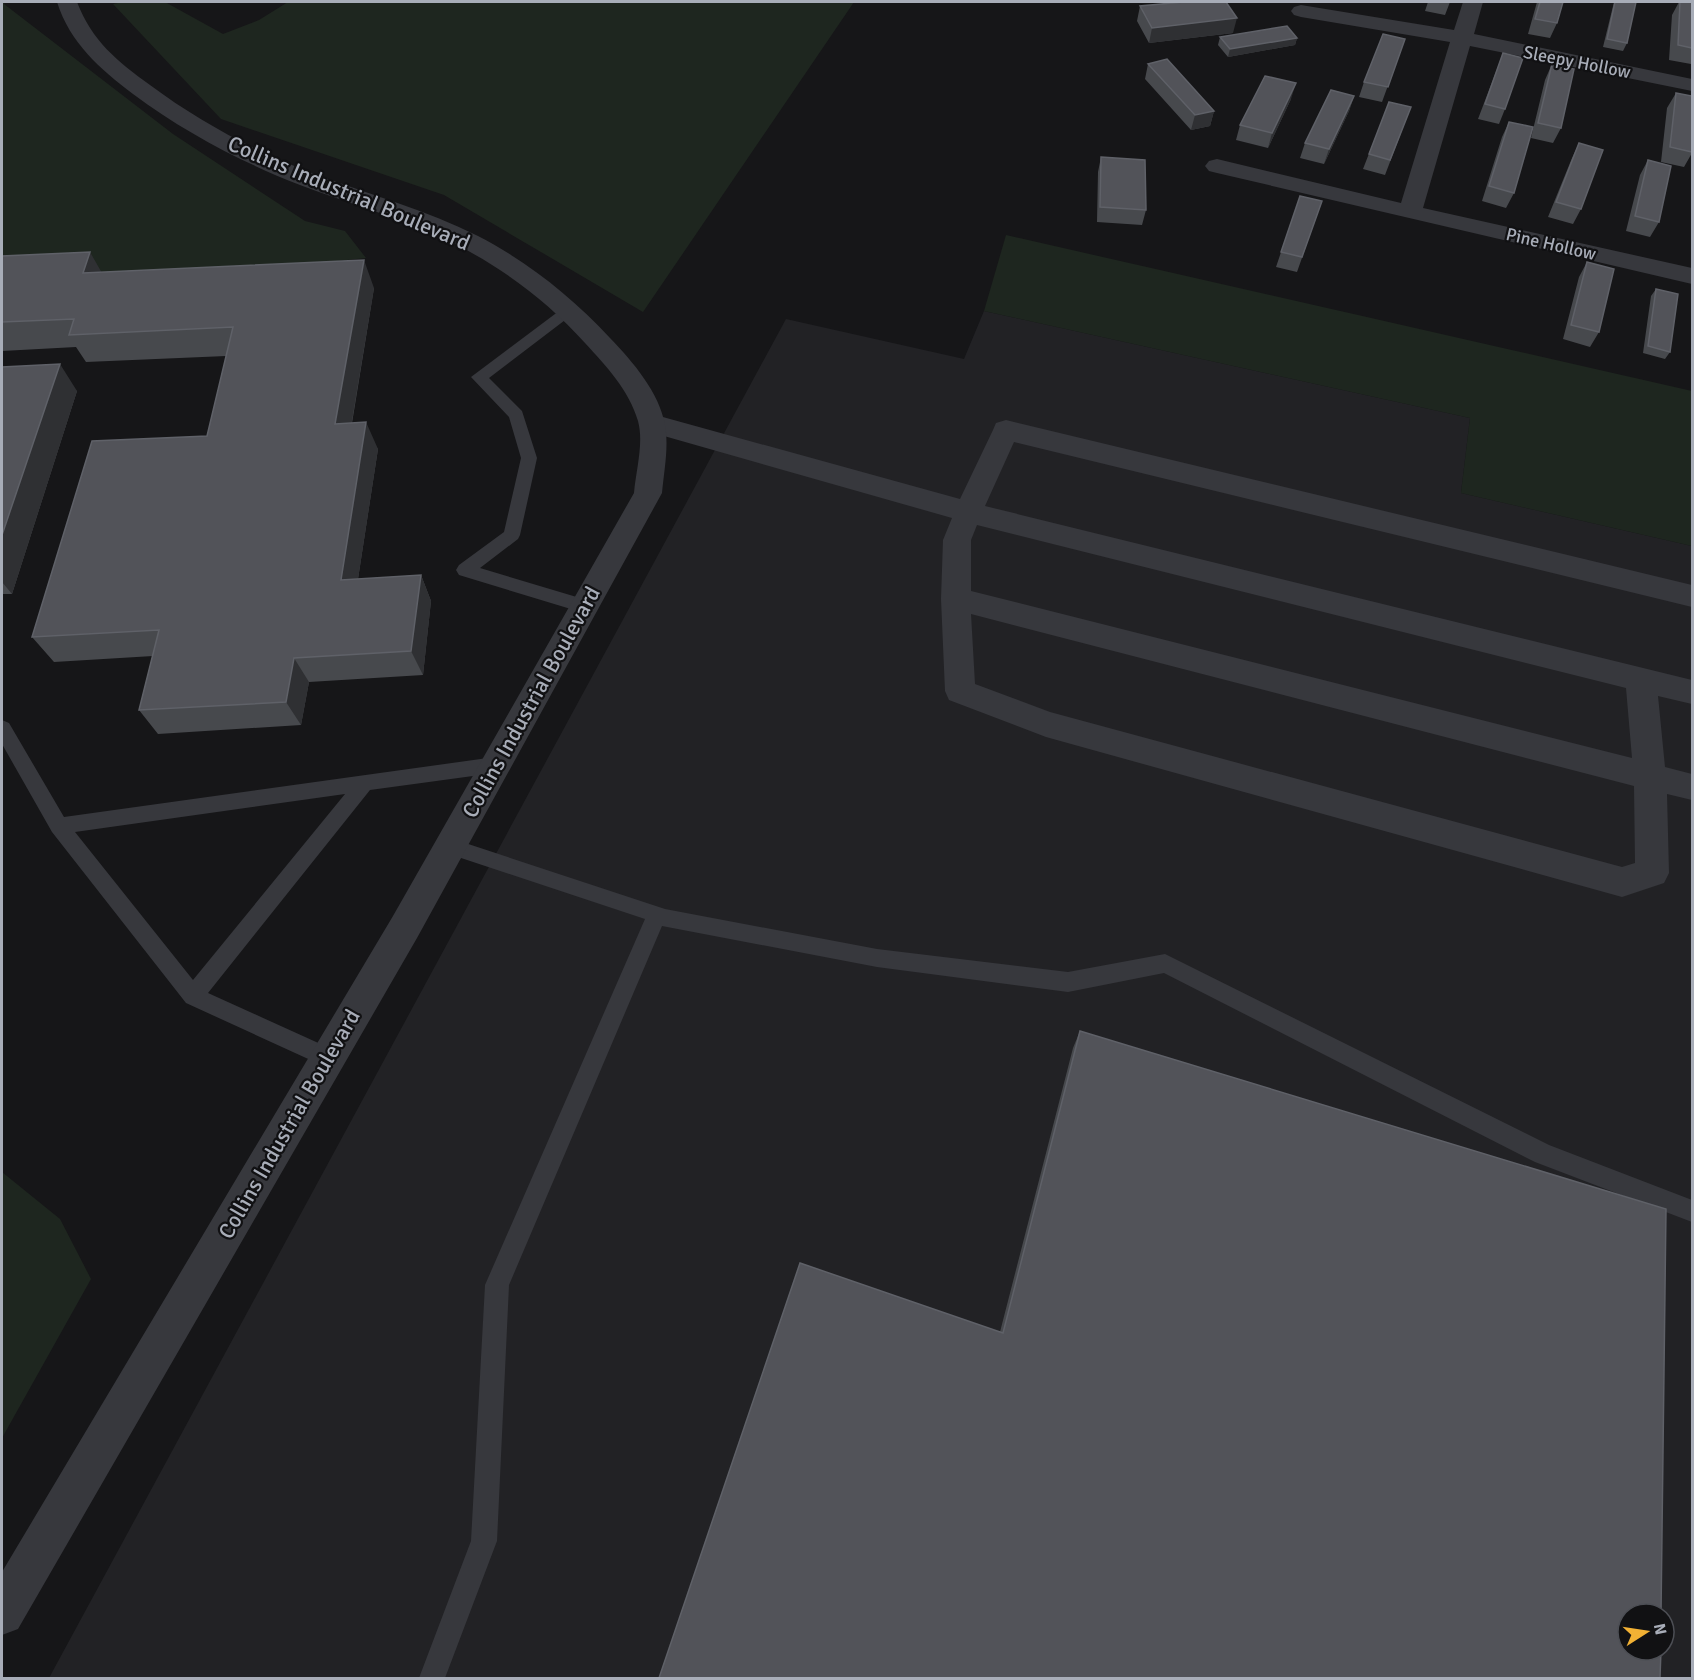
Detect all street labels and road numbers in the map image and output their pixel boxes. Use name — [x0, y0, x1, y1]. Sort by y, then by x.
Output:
street label: Sleepy Hollow — [1521, 41, 1633, 83]
street label: Collins Industrial Boulevard — [224, 130, 474, 256]
street label: Pine Hollow — [1504, 223, 1598, 265]
street label: Collins Industrial Boulevard — [456, 582, 606, 822]
street label: Collins Industrial Boulevard — [212, 1004, 366, 1244]

